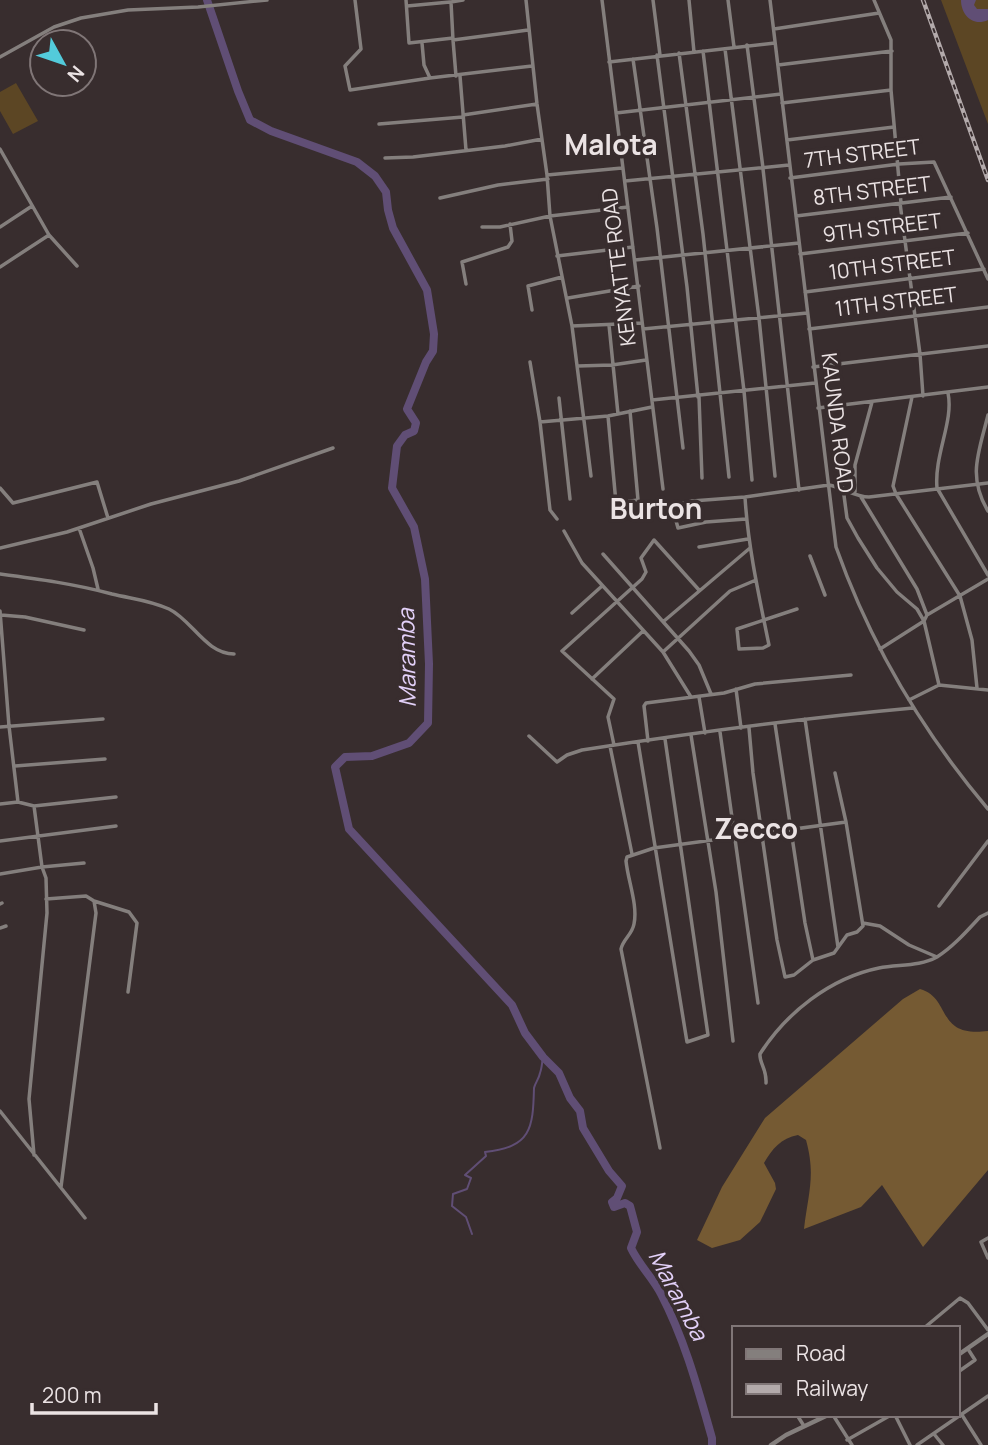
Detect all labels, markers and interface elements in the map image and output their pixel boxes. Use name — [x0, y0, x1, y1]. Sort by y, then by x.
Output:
north arrow — [28, 28, 98, 98]
text: N — [62, 60, 90, 88]
district label: Malota — [564, 125, 658, 163]
street label: 7TH STREET — [802, 132, 922, 174]
street label: 8TH STREET — [811, 169, 933, 211]
street label: KENYATTE ROAD — [594, 187, 642, 348]
street label: 9TH STREET — [821, 206, 943, 248]
street label: 10TH STREET — [827, 242, 957, 286]
street label: 11TH STREET — [833, 280, 959, 322]
street label: KAUNDA ROAD — [816, 351, 860, 495]
district label: Burton — [610, 489, 702, 527]
water label: Maramba — [389, 607, 423, 708]
district label: Zecco — [714, 809, 798, 847]
water label: Maramba — [642, 1243, 717, 1347]
legend — [732, 1326, 960, 1417]
text: Road — [796, 1339, 846, 1367]
scale bar — [32, 1372, 156, 1416]
text: Railway — [796, 1374, 868, 1402]
text: 200 m — [42, 1381, 102, 1409]

